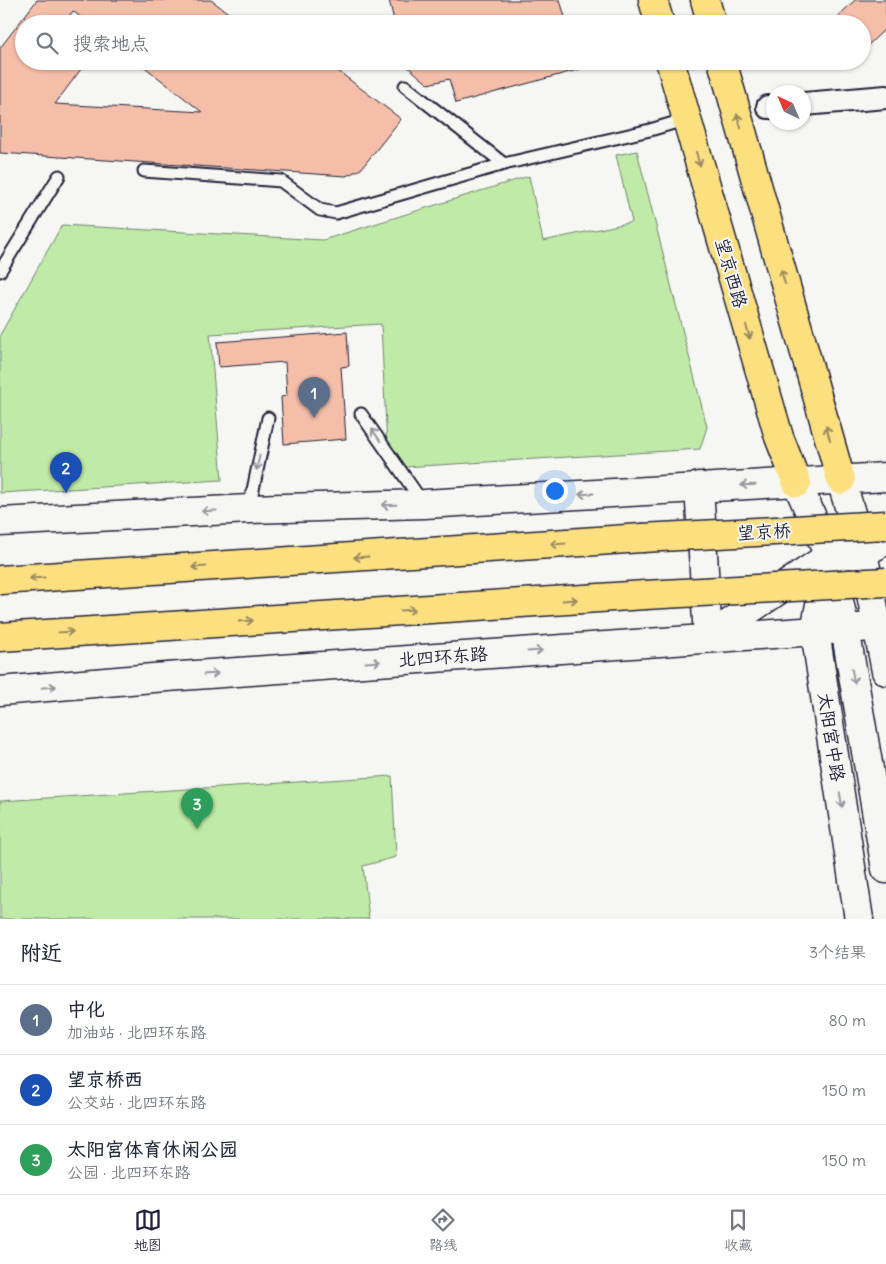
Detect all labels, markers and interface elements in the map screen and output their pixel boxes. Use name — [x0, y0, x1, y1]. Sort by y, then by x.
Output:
search box — [15, 15, 871, 70]
icon: search — [33, 29, 61, 57]
text: 搜索地点 — [73, 31, 149, 55]
north arrow — [766, 85, 811, 130]
one-way arrow — [734, 113, 743, 129]
one-way arrow — [694, 150, 703, 166]
street label: 望京西路 — [711, 235, 752, 311]
one-way arrow — [778, 269, 788, 285]
one-way arrow — [744, 323, 754, 339]
pin: 1 — [298, 377, 330, 418]
one-way arrow — [823, 426, 832, 442]
one-way arrow — [371, 429, 381, 443]
pin: 2 — [50, 452, 82, 493]
one-way arrow — [253, 455, 262, 471]
your location — [542, 478, 568, 504]
one-way arrow — [740, 480, 756, 490]
one-way arrow — [578, 489, 594, 498]
one-way arrow — [381, 500, 397, 510]
one-way arrow — [201, 507, 217, 516]
street label: 望京桥 — [736, 519, 792, 544]
one-way arrow — [551, 539, 567, 548]
one-way arrow — [354, 552, 370, 561]
one-way arrow — [191, 563, 207, 572]
one-way arrow — [29, 573, 45, 582]
one-way arrow — [562, 595, 578, 604]
one-way arrow — [400, 606, 416, 615]
one-way arrow — [237, 616, 253, 625]
one-way arrow — [58, 628, 74, 637]
street label: 北四环东路 — [397, 642, 489, 671]
one-way arrow — [526, 646, 542, 655]
one-way arrow — [364, 658, 380, 667]
one-way arrow — [849, 668, 859, 684]
one-way arrow — [202, 669, 218, 678]
one-way arrow — [40, 682, 56, 692]
street label: 太阳宫中路 — [813, 691, 850, 783]
pin: 3 — [181, 788, 213, 829]
one-way arrow — [836, 792, 846, 808]
text: 附近 — [20, 939, 62, 966]
text: 3个结果 — [809, 942, 866, 962]
text: 中化 — [67, 997, 105, 1021]
text: 1 — [33, 1010, 39, 1030]
text: 80 m — [828, 1010, 866, 1030]
text: 加油站 · 北四环东路 — [67, 1022, 206, 1042]
text: 望京桥西 — [67, 1067, 143, 1091]
text: 2 — [32, 1080, 40, 1100]
text: 150 m — [822, 1080, 866, 1100]
text: 公交站 · 北四环东路 — [67, 1092, 206, 1112]
text: 太阳宫体育休闲公园 — [67, 1137, 238, 1161]
text: 3 — [31, 1150, 41, 1170]
text: 150 m — [822, 1150, 866, 1170]
text: 公园 · 北四环东路 — [67, 1162, 190, 1182]
tab: 地图 — [134, 1206, 162, 1254]
tab: 路线 — [429, 1206, 457, 1254]
tab: 收藏 — [724, 1206, 752, 1254]

